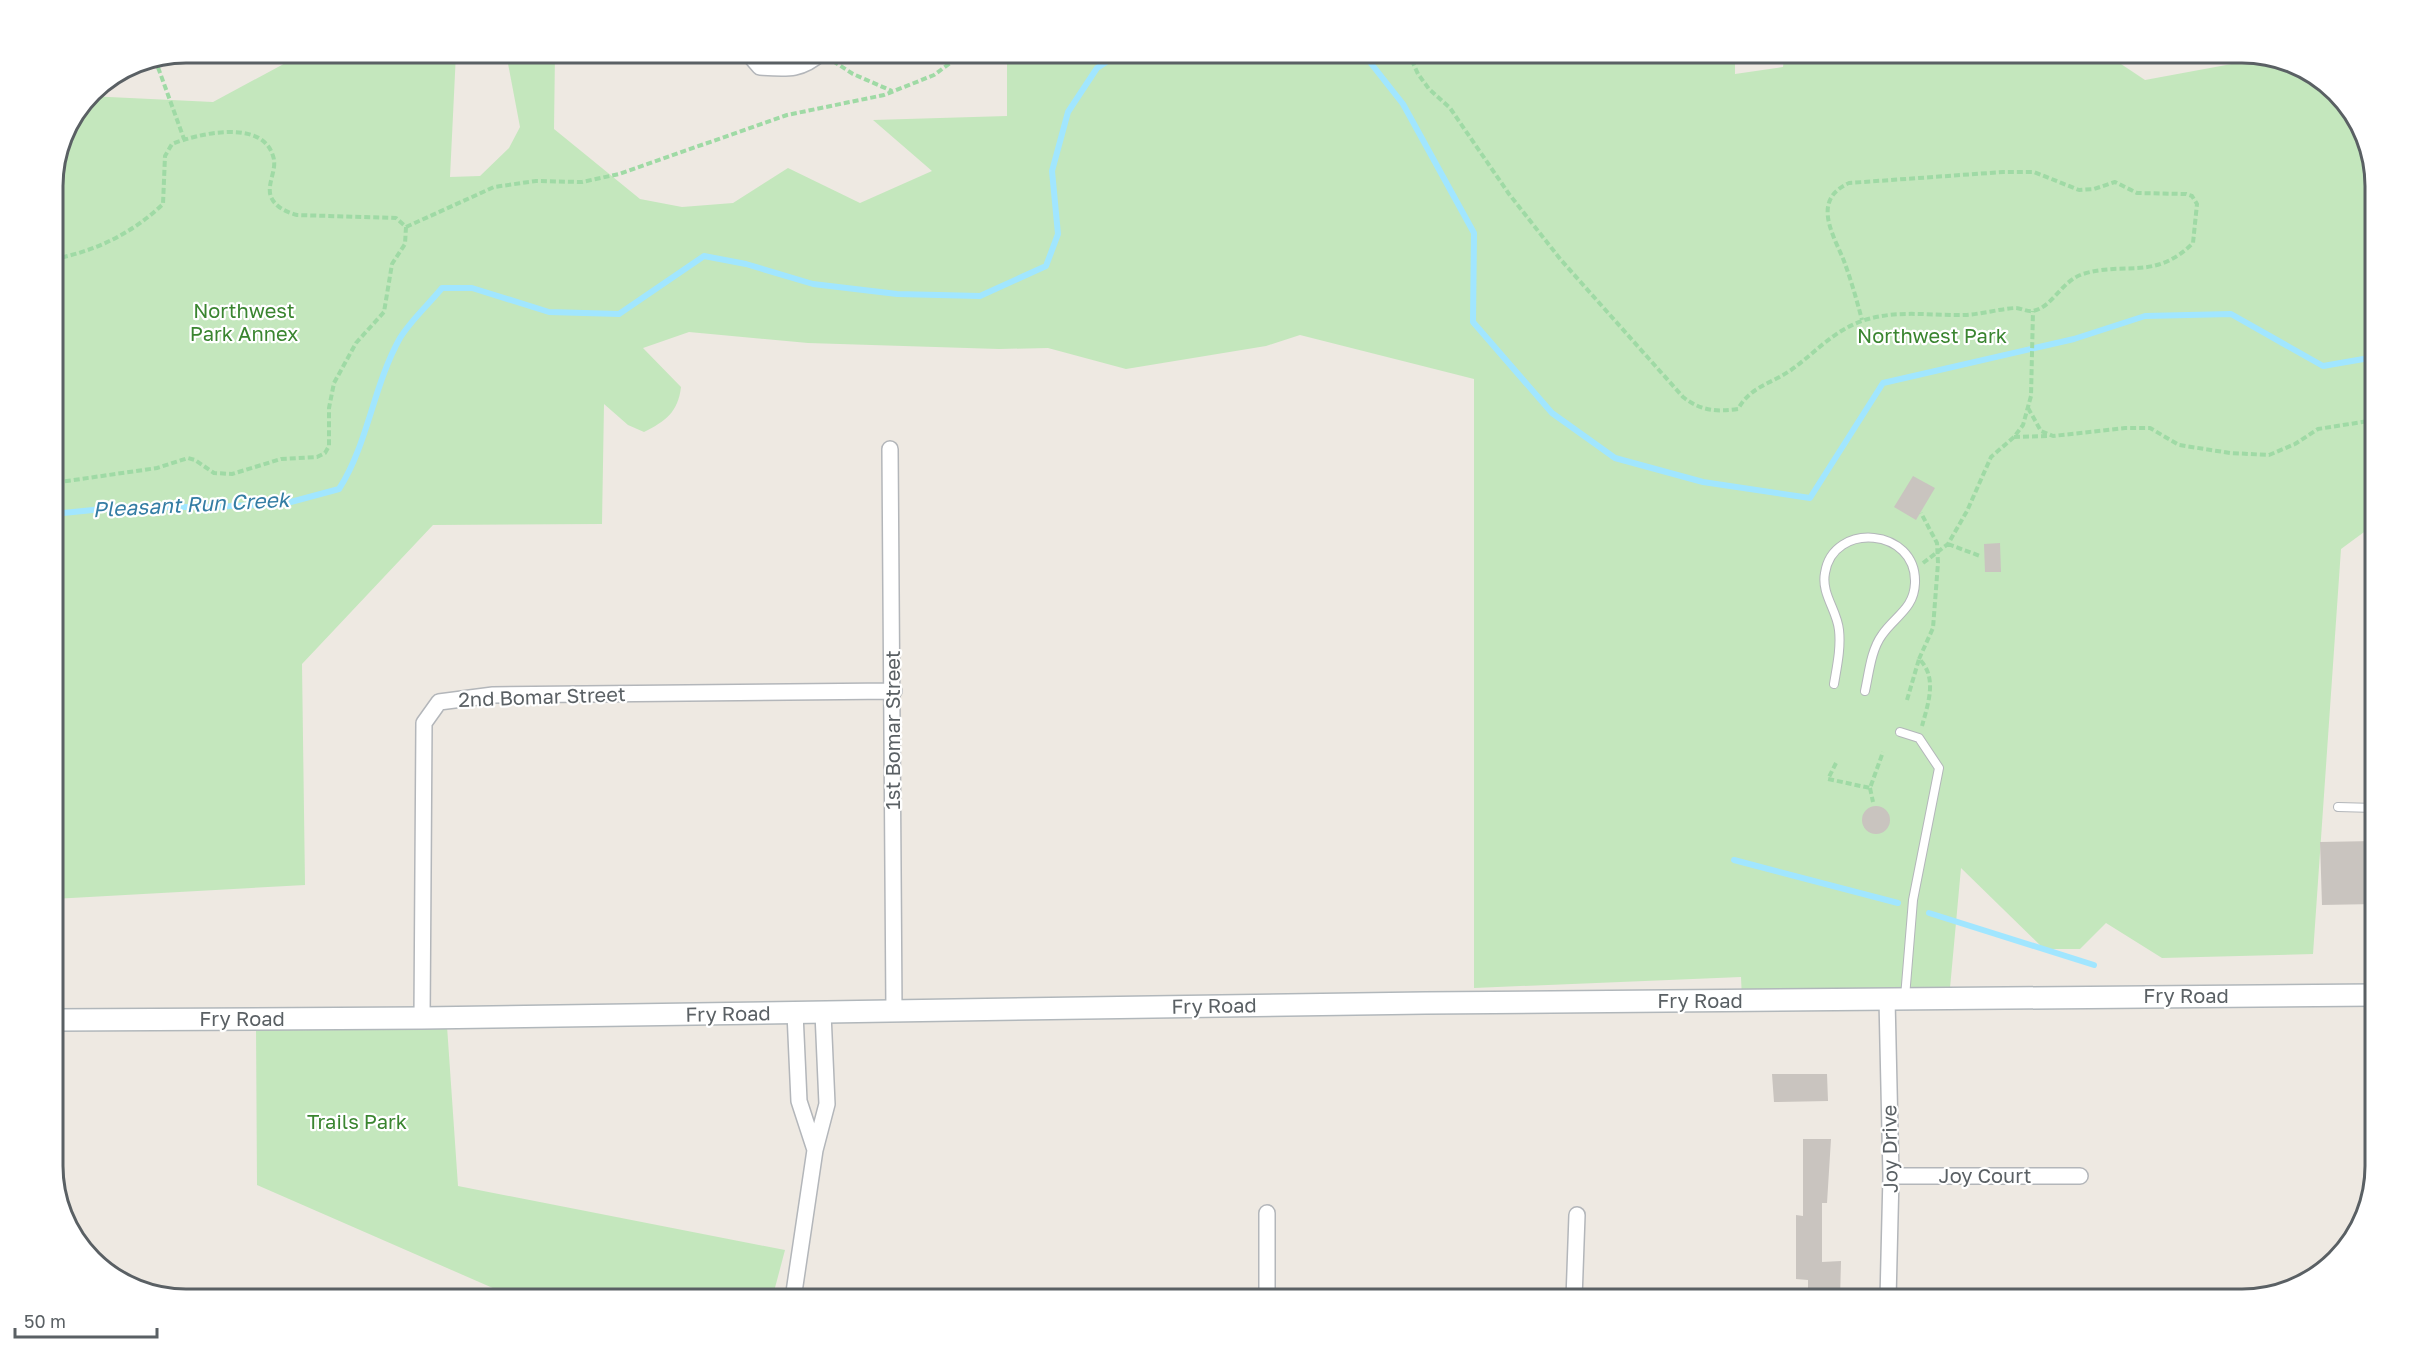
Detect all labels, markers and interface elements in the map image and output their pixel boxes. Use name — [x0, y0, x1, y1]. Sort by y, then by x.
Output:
park label: Northwest Park Annex — [190, 298, 298, 345]
park label: Northwest Park — [1857, 323, 2007, 347]
water label: Pleasant Run Creek — [92, 486, 292, 522]
street label: 1st Bomar Street — [880, 650, 904, 810]
street label: 2nd Bomar Street — [458, 681, 626, 711]
street label: Fry Road — [2143, 983, 2229, 1007]
street label: Fry Road — [1657, 988, 1743, 1012]
street label: Fry Road — [1171, 992, 1257, 1018]
street label: Fry Road — [685, 1000, 771, 1026]
street label: Fry Road — [199, 1006, 285, 1030]
street label: Joy Drive — [1876, 1105, 1902, 1193]
park label: Trails Park — [307, 1109, 407, 1133]
street label: Joy Court — [1939, 1163, 2031, 1187]
scale bar — [15, 1301, 158, 1339]
text: 50 m — [24, 1310, 66, 1332]

